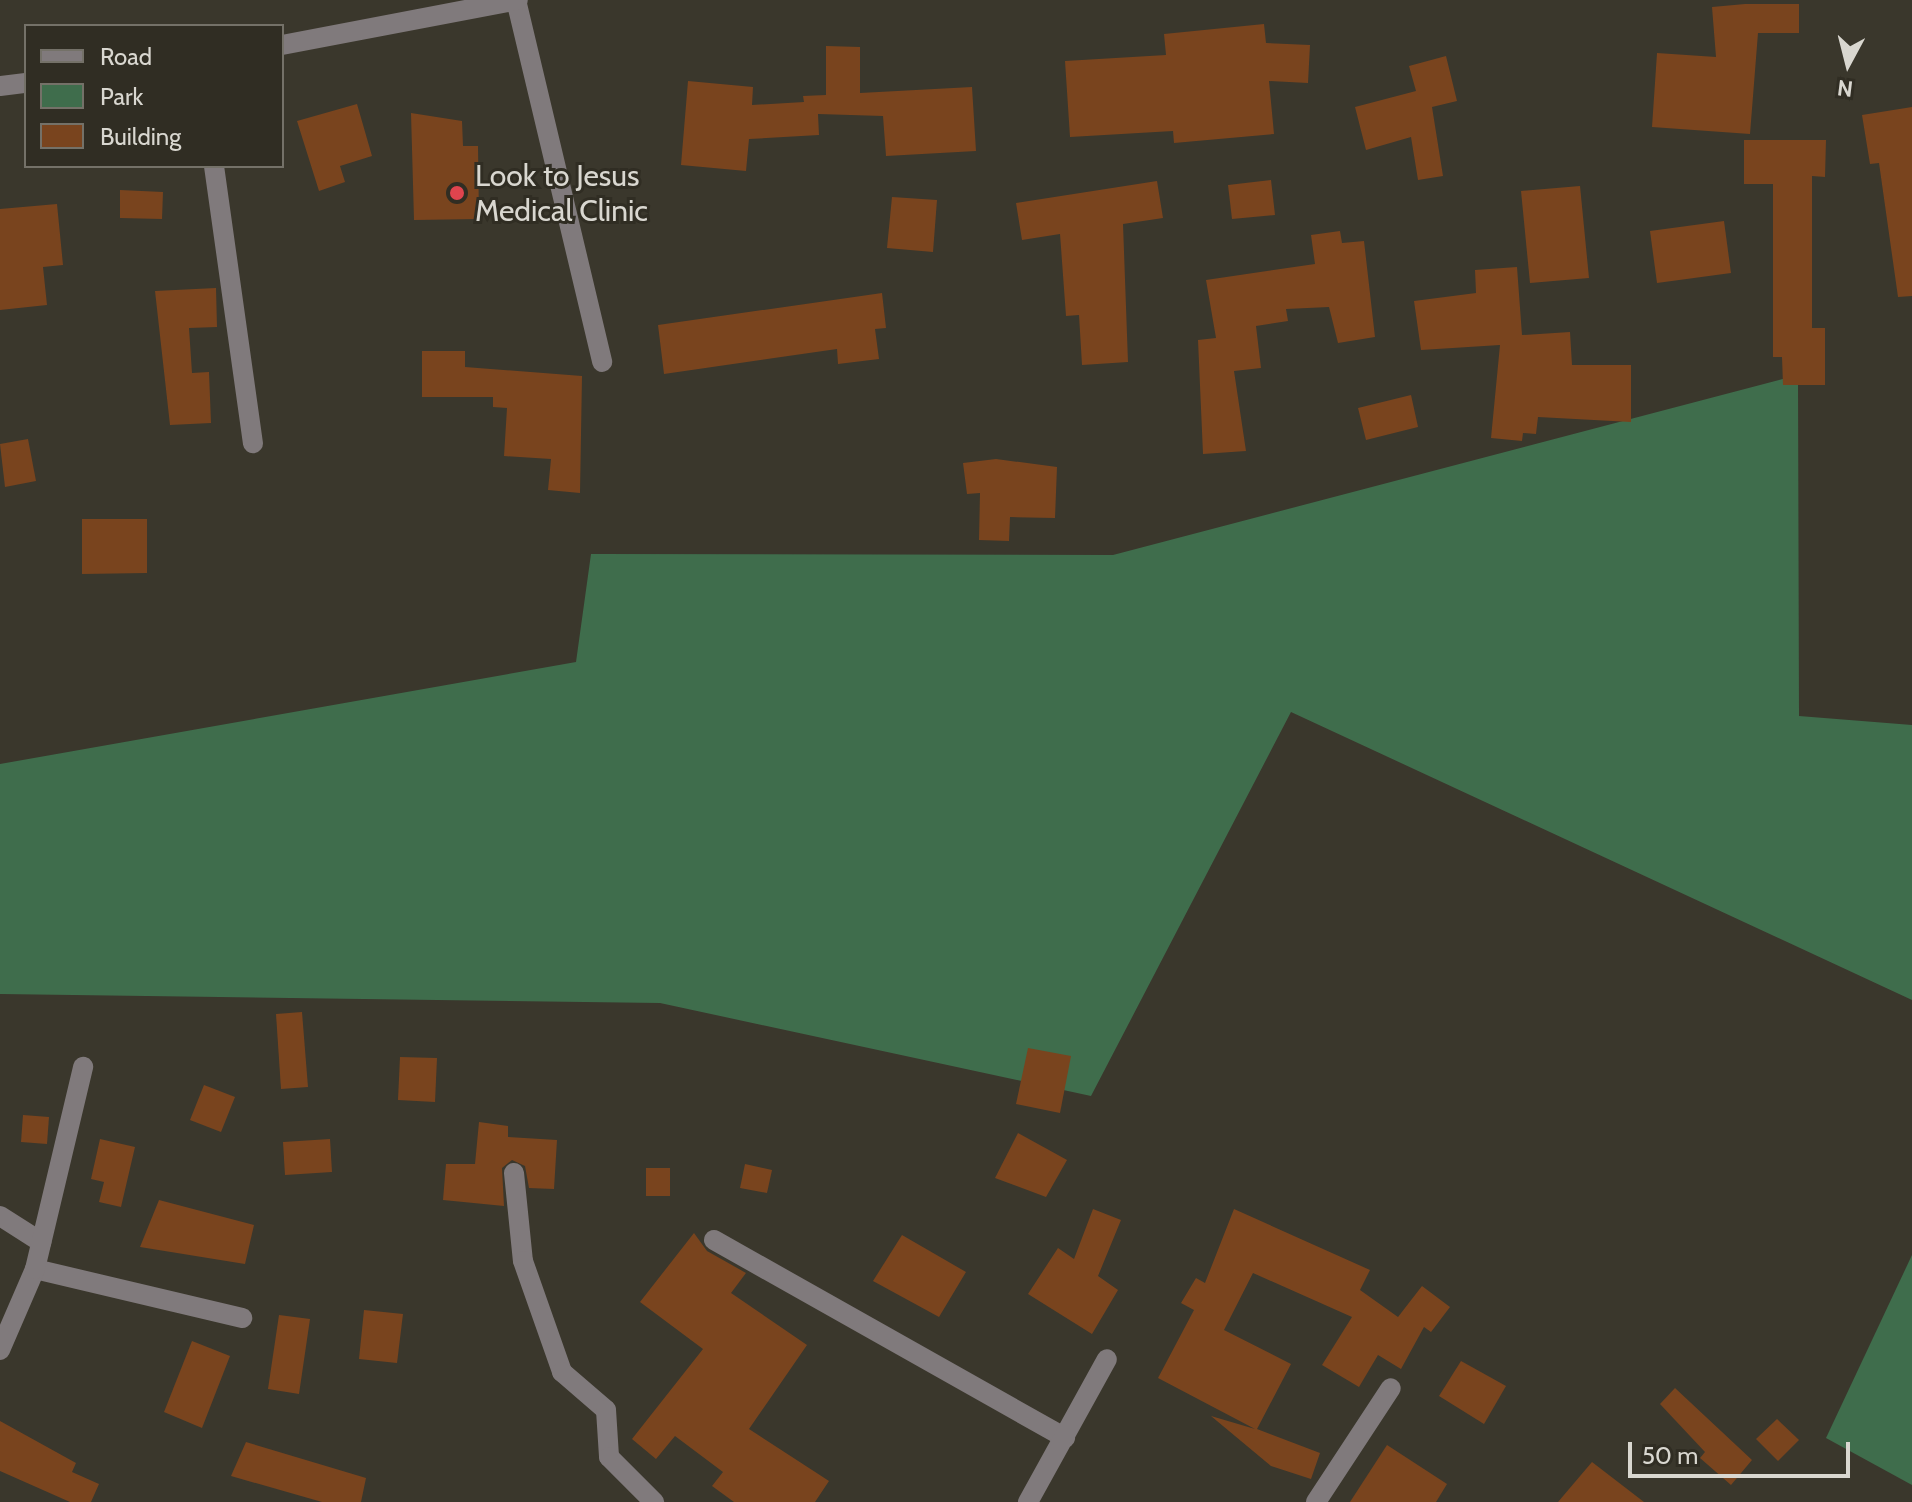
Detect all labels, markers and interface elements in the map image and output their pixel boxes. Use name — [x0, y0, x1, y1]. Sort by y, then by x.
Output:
legend — [24, 24, 284, 168]
north arrow — [1808, 24, 1888, 104]
text: Road — [100, 42, 152, 71]
text: N — [1836, 74, 1854, 103]
text: Park — [100, 82, 143, 111]
text: Building — [100, 122, 181, 151]
place label: Look to Jesus Medical Clinic — [475, 158, 648, 228]
marker: Look to Jesus Medical Clinic — [446, 182, 468, 204]
scale bar — [1632, 1426, 1854, 1476]
text: 50 m — [1642, 1441, 1698, 1470]

